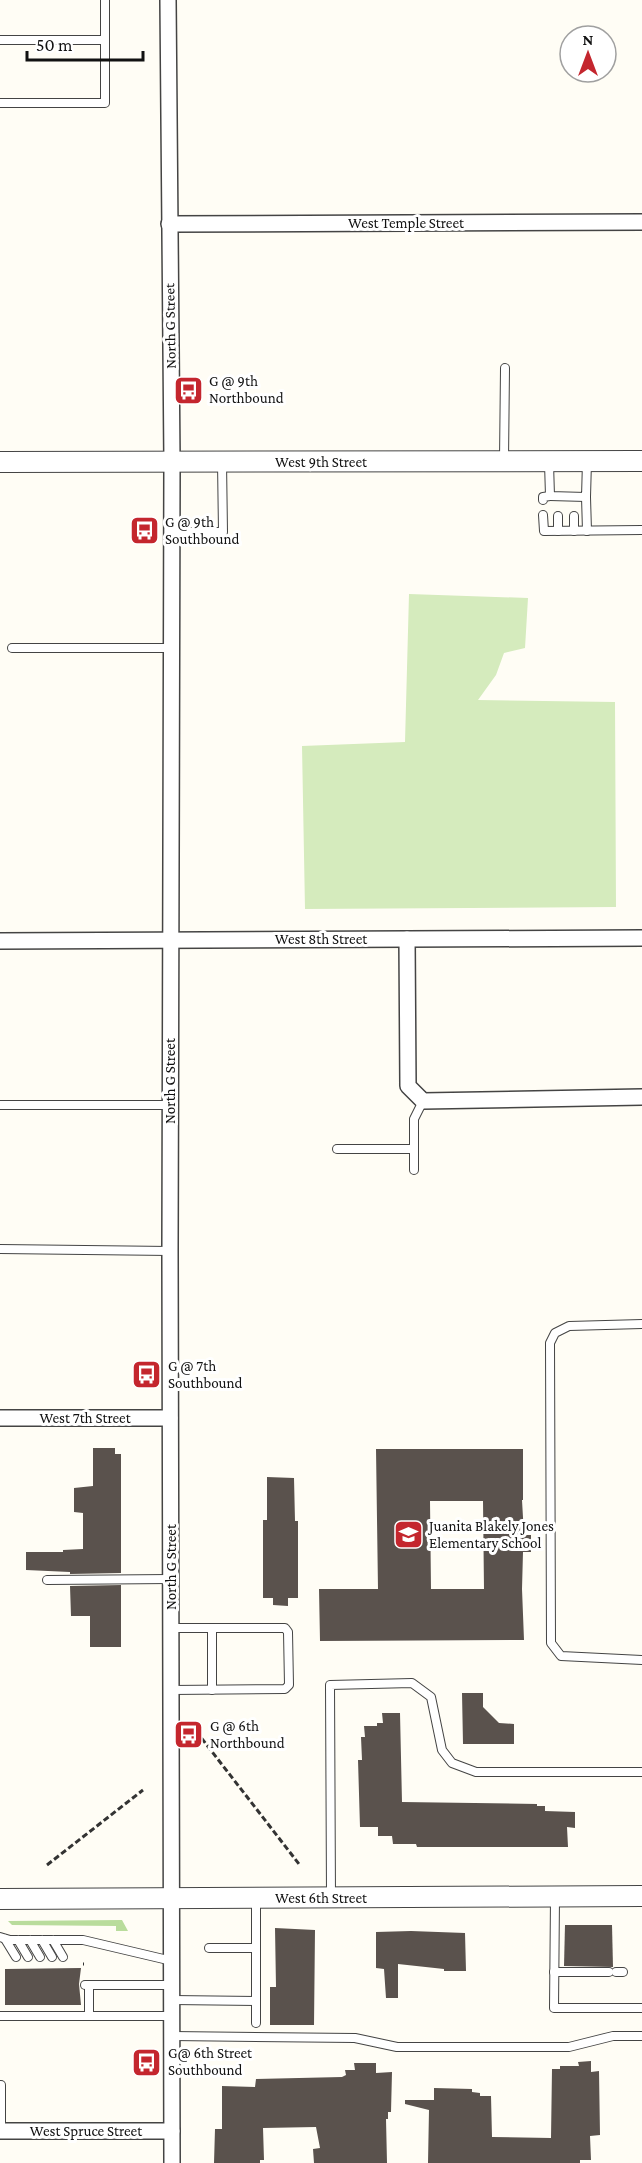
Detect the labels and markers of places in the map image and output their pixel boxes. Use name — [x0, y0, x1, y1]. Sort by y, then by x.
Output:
place label: G @ 9th Northbound — [209, 373, 284, 406]
bus stop icon: G @ 9th Northbound — [172, 374, 204, 406]
place label: G @ 9th Southbound — [165, 514, 240, 547]
bus stop icon: G @ 9th Southbound — [128, 515, 160, 547]
place label: G @ 7th Southbound — [168, 1358, 243, 1391]
bus stop icon: G @ 7th Southbound — [131, 1359, 163, 1391]
place label: Juanita Blakely Jones Elementary School — [427, 1518, 554, 1552]
school or university icon: Juanita Blakely Jones Elementary School — [392, 1519, 424, 1551]
place label: G @ 6th Northbound — [210, 1718, 285, 1751]
bus stop icon: G @ 6th Northbound — [173, 1719, 205, 1751]
place label: G@ 6th Street Southbound — [168, 2045, 253, 2078]
bus stop icon: G@ 6th Street Southbound — [131, 2046, 163, 2078]

